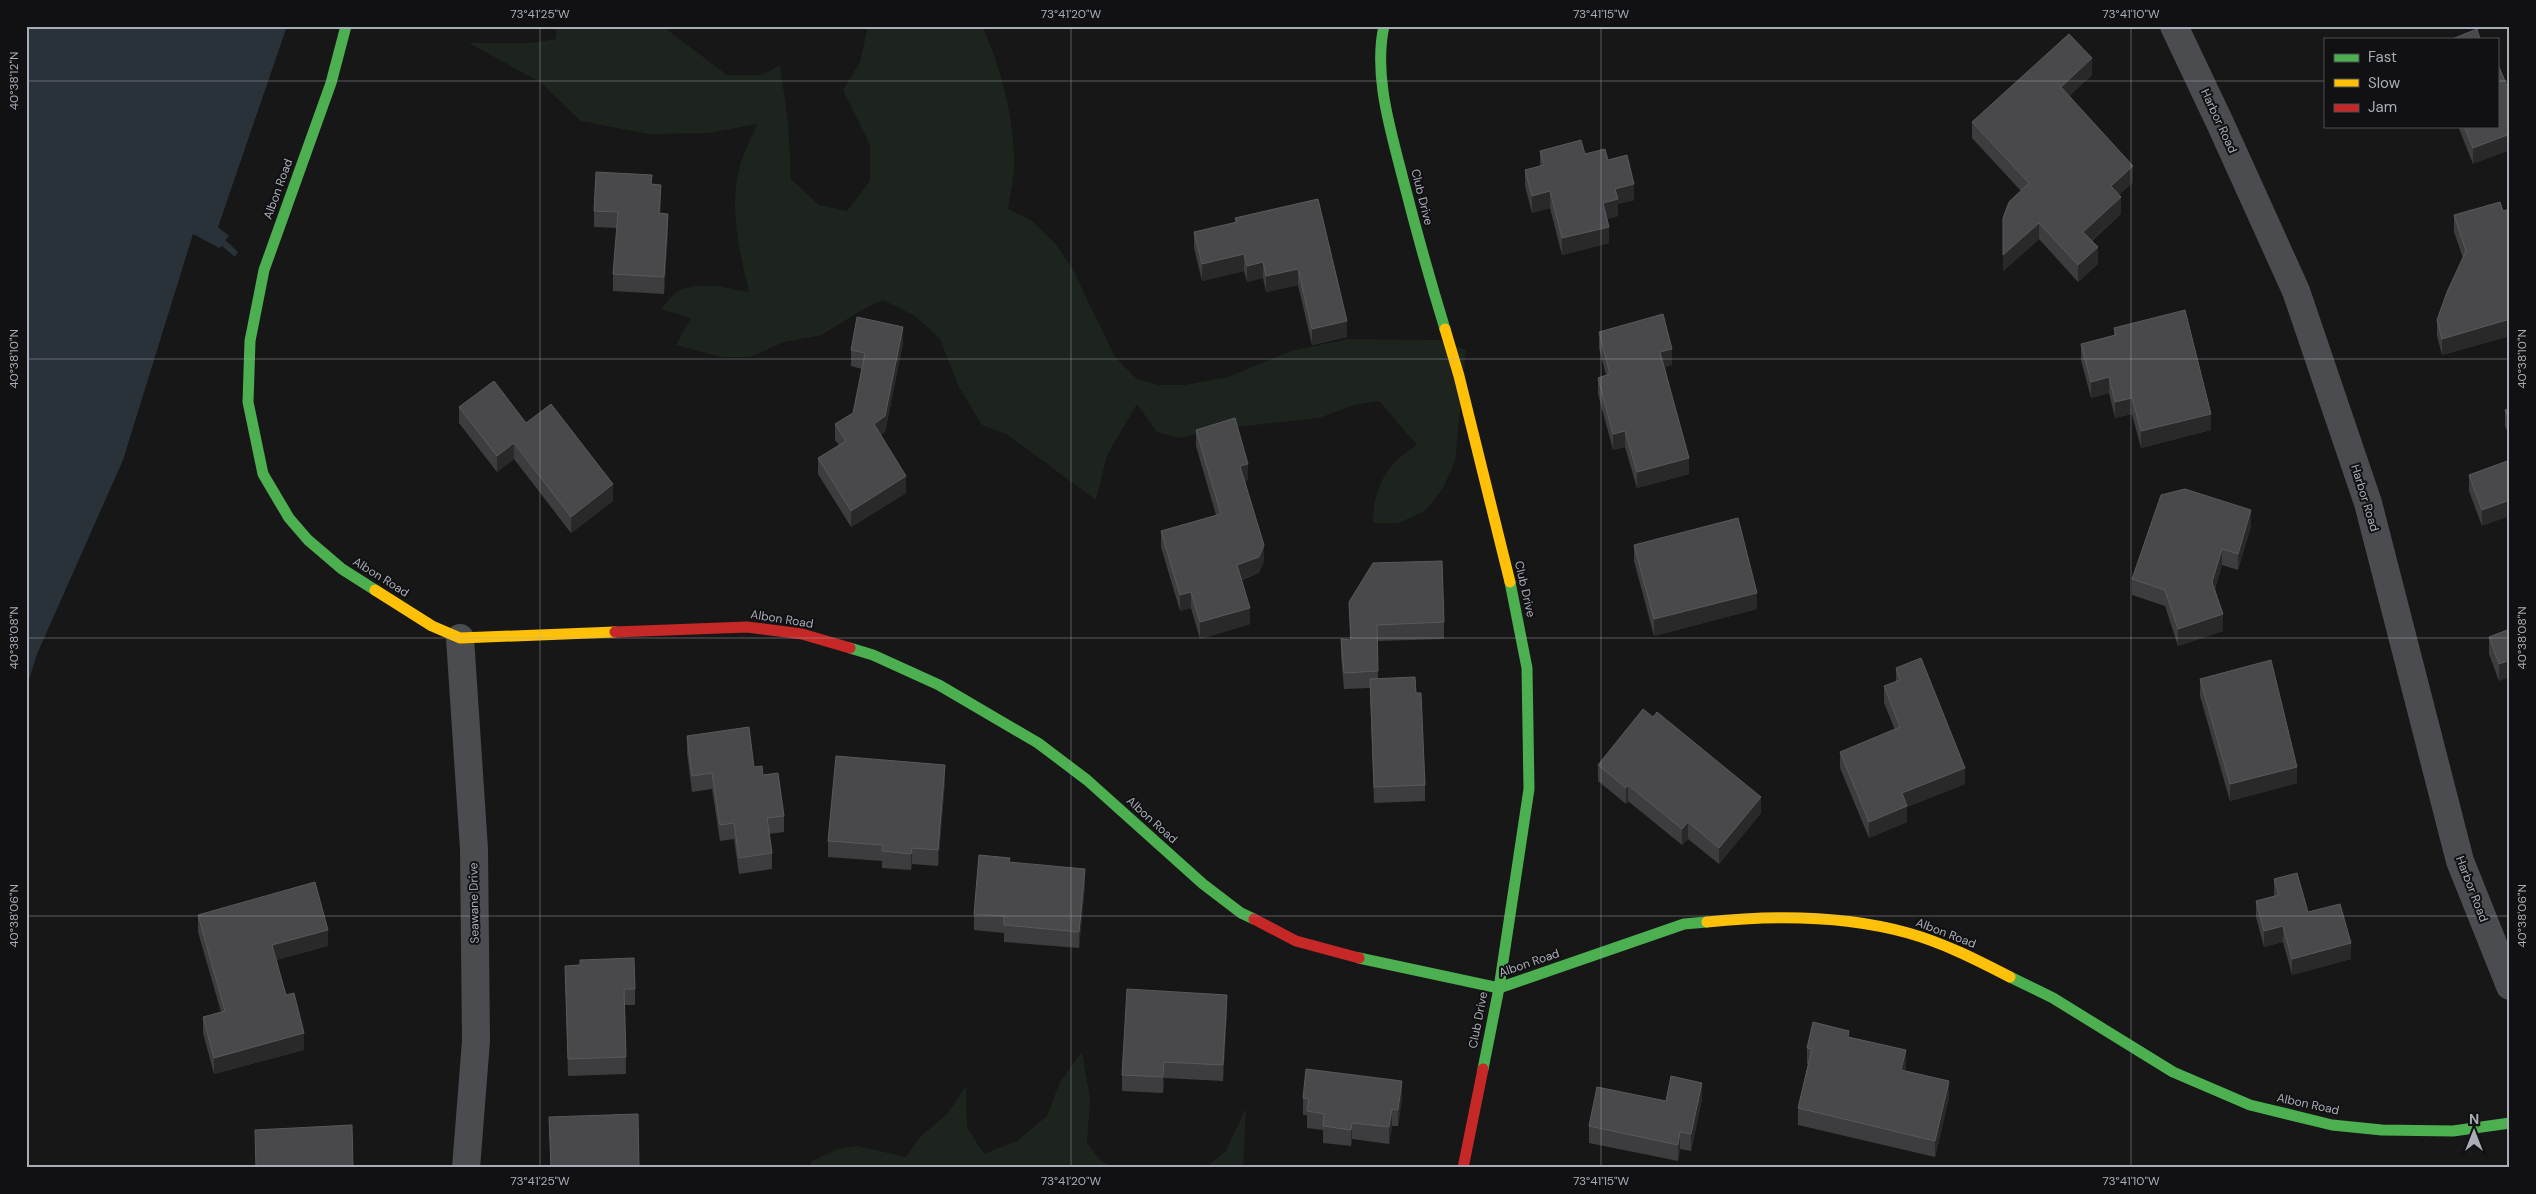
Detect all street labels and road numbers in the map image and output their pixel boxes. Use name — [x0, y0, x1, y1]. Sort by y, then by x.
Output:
street label: Harbor Road — [2197, 86, 2241, 156]
street label: Albon Road — [260, 157, 296, 221]
street label: Club Drive — [1407, 167, 1437, 227]
street label: Harbor Road — [2347, 463, 2383, 533]
street label: Albon Road — [350, 553, 412, 601]
street label: Club Drive — [1511, 559, 1539, 619]
street label: Albon Road — [749, 606, 815, 632]
street label: Albon Road — [1123, 793, 1181, 847]
street label: Harbor Road — [2452, 854, 2492, 924]
street label: Seawane Drive — [465, 862, 483, 944]
street label: Albon Road — [1914, 914, 1978, 952]
street label: Albon Road — [1496, 945, 1562, 981]
street label: Club Drive — [1465, 990, 1491, 1050]
street label: Albon Road — [2275, 1090, 2341, 1118]

